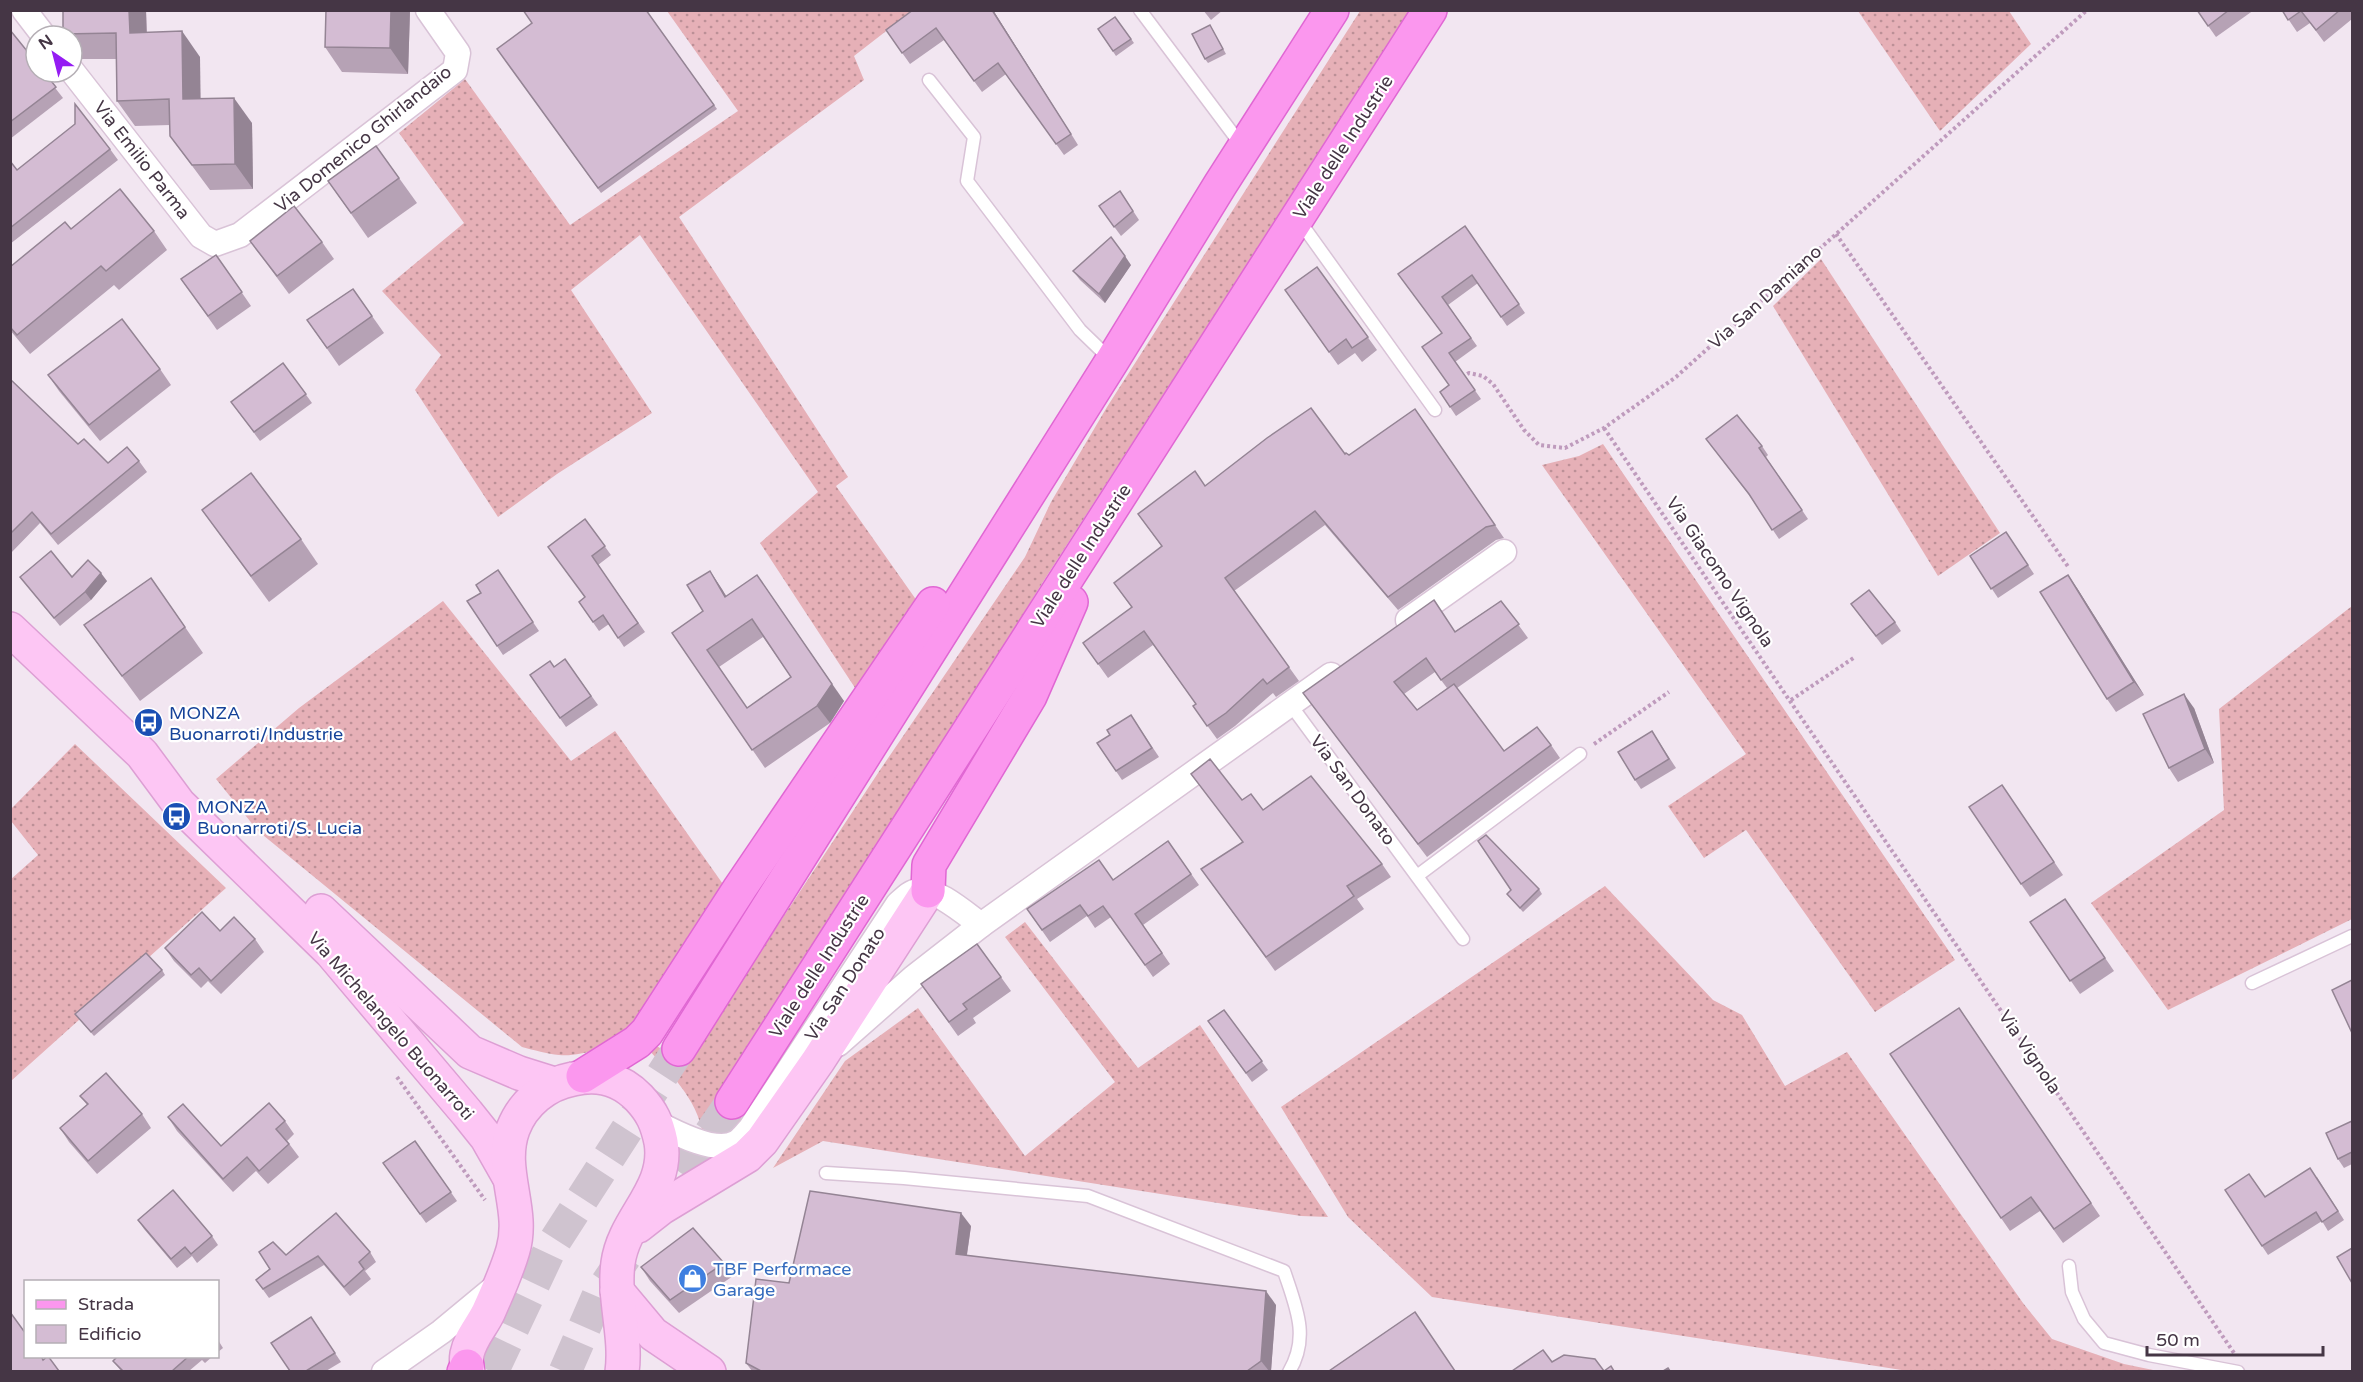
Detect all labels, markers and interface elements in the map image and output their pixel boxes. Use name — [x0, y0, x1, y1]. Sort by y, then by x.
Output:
north arrow — [24, 24, 84, 84]
text: N — [35, 31, 57, 54]
street label: Via Domenico Ghirlandaio — [270, 61, 456, 217]
street label: Viale delle Industrie — [1288, 71, 1398, 223]
street label: Via Emilio Parma — [89, 97, 195, 223]
street label: Via San Damiano — [1704, 240, 1826, 354]
street label: Viale delle Industrie — [1026, 480, 1136, 632]
street label: Via Giacomo Vignola — [1661, 492, 1779, 652]
place label: MONZA Buonarroti/Industrie — [169, 702, 343, 745]
bus stop icon: MONZA Buonarroti/Industrie — [132, 707, 164, 739]
street label: Via San Donato — [1306, 730, 1400, 850]
place label: MONZA Buonarroti/S. Lucia — [197, 796, 362, 839]
bus stop icon: MONZA Buonarroti/S. Lucia — [160, 801, 192, 833]
street label: Viale delle Industrie — [764, 890, 874, 1042]
street label: Via San Donato — [800, 923, 890, 1045]
street label: Via Michelangelo Buonarroti — [303, 927, 479, 1125]
street label: Via Vignola — [1994, 1006, 2066, 1098]
place label: TBF Performace Garage — [713, 1258, 852, 1301]
shop icon: TBF Performace Garage — [676, 1263, 708, 1295]
legend — [24, 1280, 219, 1358]
text: Strada — [78, 1293, 134, 1315]
scale bar — [2147, 1319, 2322, 1357]
text: Edificio — [78, 1323, 142, 1345]
text: 50 m — [2156, 1329, 2200, 1351]

